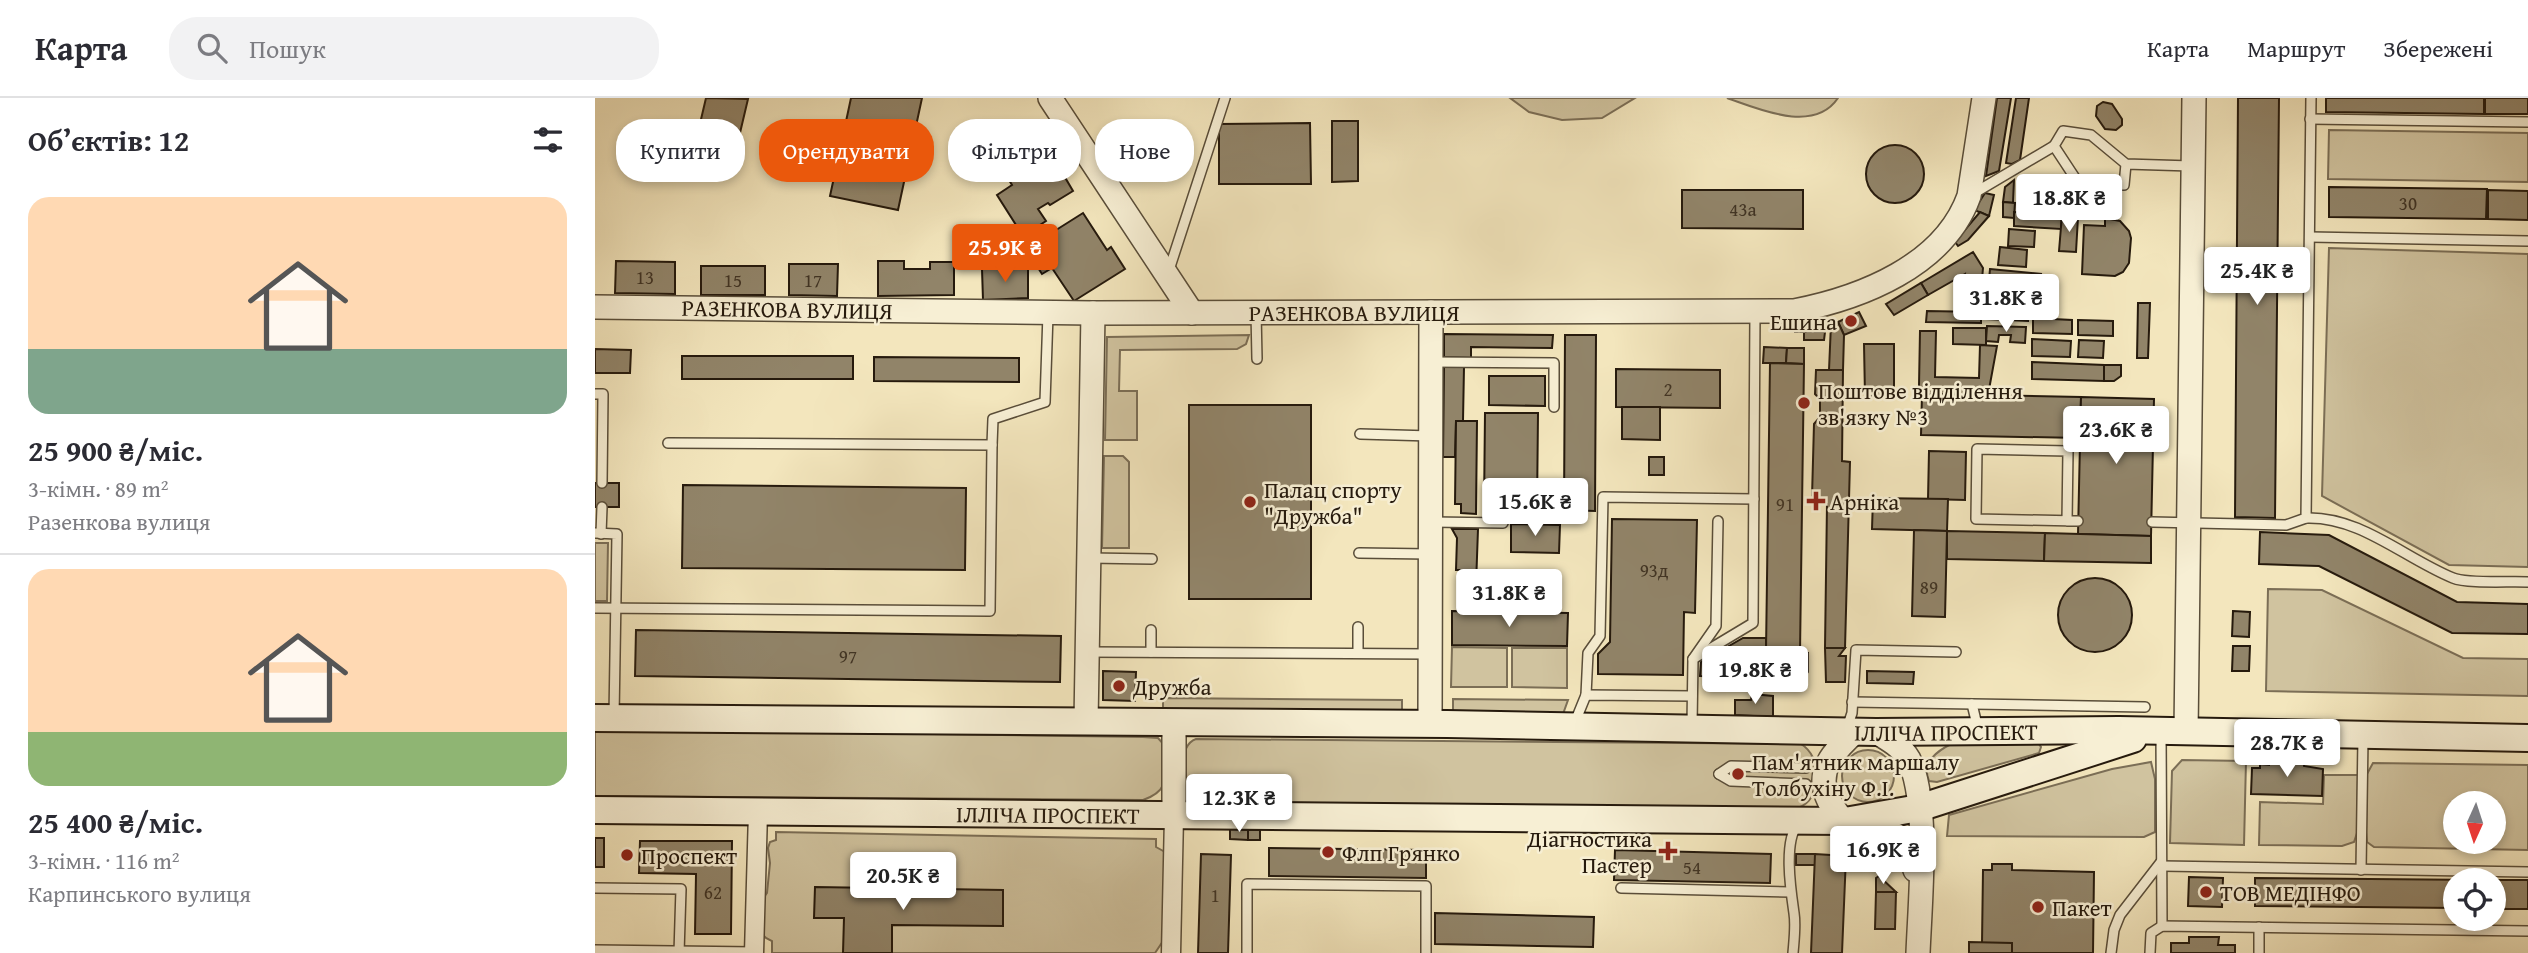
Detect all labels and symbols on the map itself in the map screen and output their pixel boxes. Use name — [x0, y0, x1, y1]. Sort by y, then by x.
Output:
pin: 18.8K ₴ — [2004, 174, 2134, 234]
house number: 30 — [2399, 189, 2417, 217]
house number: 43а — [1729, 195, 1757, 223]
pin: 25.9K ₴ — [940, 225, 1070, 284]
pin: 25.4K ₴ — [2192, 248, 2322, 307]
house number: 13 — [636, 263, 654, 291]
house number: 15 — [724, 266, 742, 294]
house number: 17 — [804, 266, 822, 294]
pin: 31.8K ₴ — [1941, 274, 2071, 334]
street label: РАЗЕНКОВА ВУЛИЦЯ — [681, 291, 893, 327]
street label: РАЗЕНКОВА ВУЛИЦЯ — [1249, 296, 1460, 329]
place label: Ешина — [1770, 305, 1837, 338]
marker: Ешина — [1843, 313, 1859, 329]
place label: Поштове відділення зв'язку №3 — [1818, 374, 2023, 433]
house number: 2 — [1663, 375, 1673, 403]
marker: Поштове відділення зв'язку №3 — [1796, 395, 1812, 411]
pin: 23.6K ₴ — [2051, 406, 2181, 466]
place label: Палац спорту "Дружба" — [1264, 473, 1402, 532]
pin: 15.6K ₴ — [1470, 478, 1600, 538]
place label: Арніка — [1830, 485, 1899, 518]
house number: 91 — [1776, 490, 1794, 518]
marker: Арніка — [1808, 493, 1824, 509]
marker: Палац спорту "Дружба" — [1242, 494, 1258, 510]
house number: 93д — [1640, 556, 1668, 584]
pin: 31.8K ₴ — [1444, 570, 1574, 629]
house number: 89 — [1920, 573, 1938, 601]
house number: 97 — [839, 642, 857, 670]
pin: 19.8K ₴ — [1690, 646, 1820, 706]
place label: Дружба — [1132, 670, 1211, 703]
marker: Дружба — [1111, 678, 1127, 694]
street label: ІЛЛІЧА ПРОСПЕКТ — [1854, 714, 2038, 749]
pin: 28.7K ₴ — [2222, 720, 2352, 779]
place label: Пам'ятник маршалу Толбухіну Ф.І. — [1752, 745, 1960, 804]
marker: Пам'ятник маршалу Толбухіну Ф.І. — [1730, 766, 1746, 782]
pin: 12.3K ₴ — [1174, 774, 1304, 834]
north arrow — [2443, 791, 2506, 854]
street label: ІЛЛІЧА ПРОСПЕКТ — [956, 797, 1140, 831]
place label: Діагностика Пастер — [1526, 822, 1652, 881]
pin: 16.9K ₴ — [1818, 826, 1948, 886]
place label: Флп Грянко — [1342, 836, 1460, 869]
place label: Проспект — [641, 839, 737, 872]
marker: Діагностика Пастер — [1658, 841, 1678, 861]
marker: Флп Грянко — [1320, 844, 1336, 860]
marker: Проспект — [619, 847, 635, 863]
pin: 20.5K ₴ — [838, 852, 968, 912]
house number: 54 — [1683, 853, 1701, 881]
place label: ТОВ МЕДІНФО — [2220, 876, 2361, 909]
house number: 62 — [704, 878, 722, 906]
house number: 1 — [1210, 881, 1220, 909]
marker: ТОВ МЕДІНФО — [2198, 884, 2214, 900]
place label: Пакет — [2052, 891, 2112, 924]
marker: Пакет — [2030, 899, 2046, 915]

